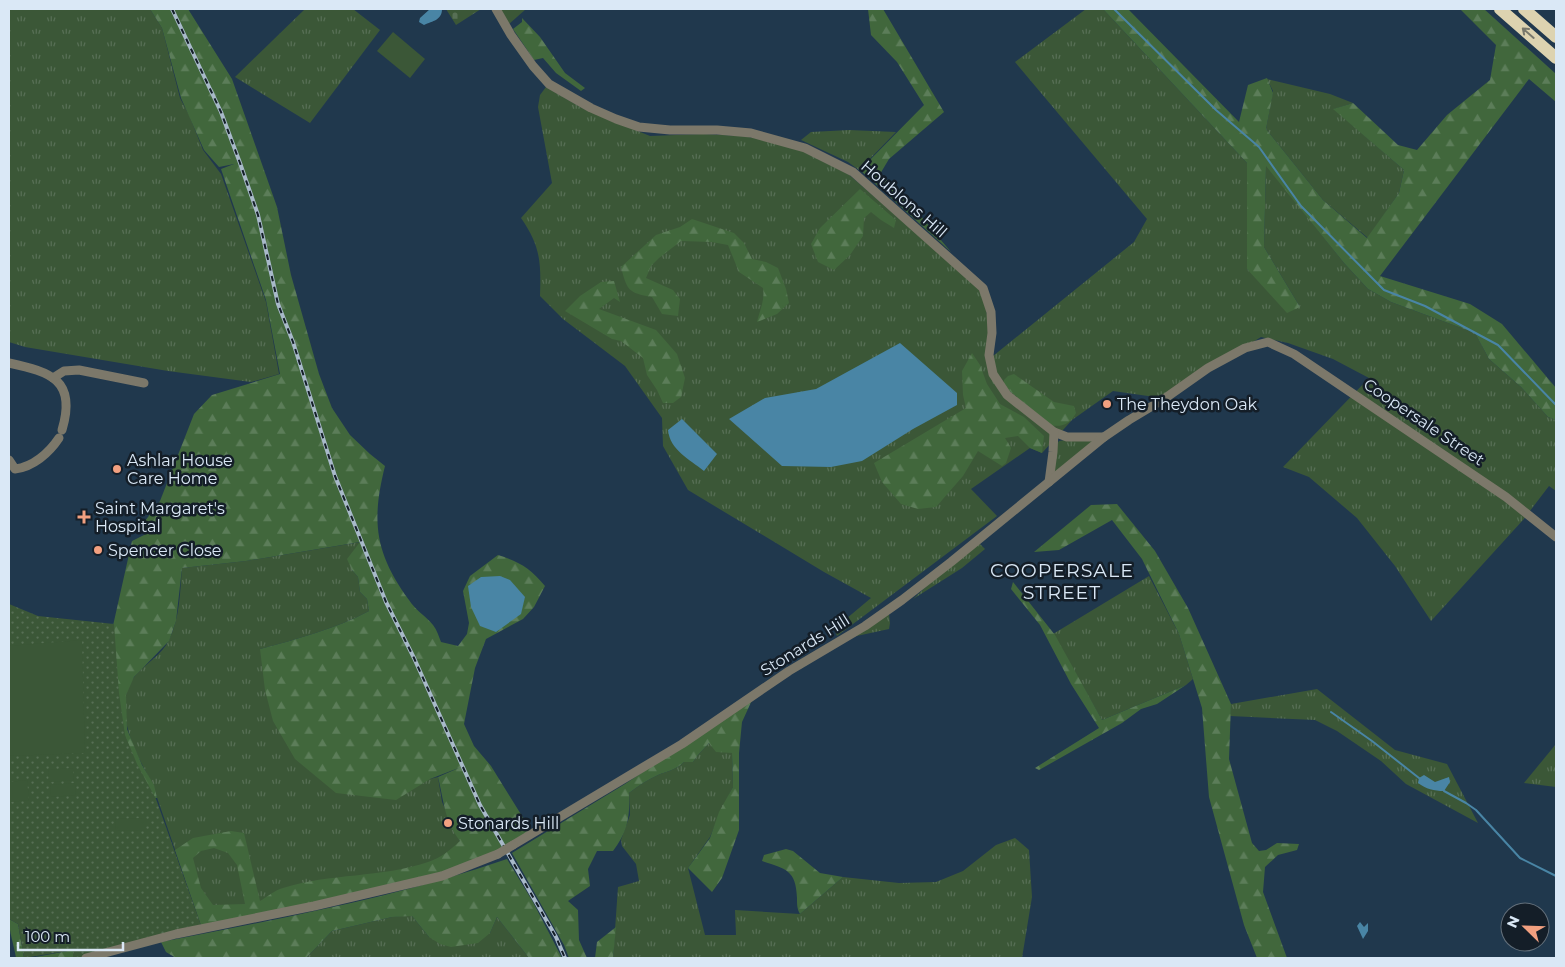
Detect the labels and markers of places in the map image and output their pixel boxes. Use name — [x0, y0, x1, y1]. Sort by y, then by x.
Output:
place label: The Theydon Oak — [1117, 395, 1258, 414]
marker: The Theydon Oak — [1101, 398, 1113, 410]
place label: Ashlar House Care Home — [127, 451, 233, 488]
marker: Ashlar House Care Home — [111, 463, 123, 475]
place label: Saint Margaret's Hospital — [95, 499, 225, 536]
marker: Saint Margaret's Hospital — [77, 510, 91, 524]
place label: Spencer Close — [108, 541, 221, 560]
marker: Spencer Close — [92, 544, 104, 556]
place label: Stonards Hill — [458, 814, 559, 833]
marker: Stonards Hill — [442, 817, 454, 829]

